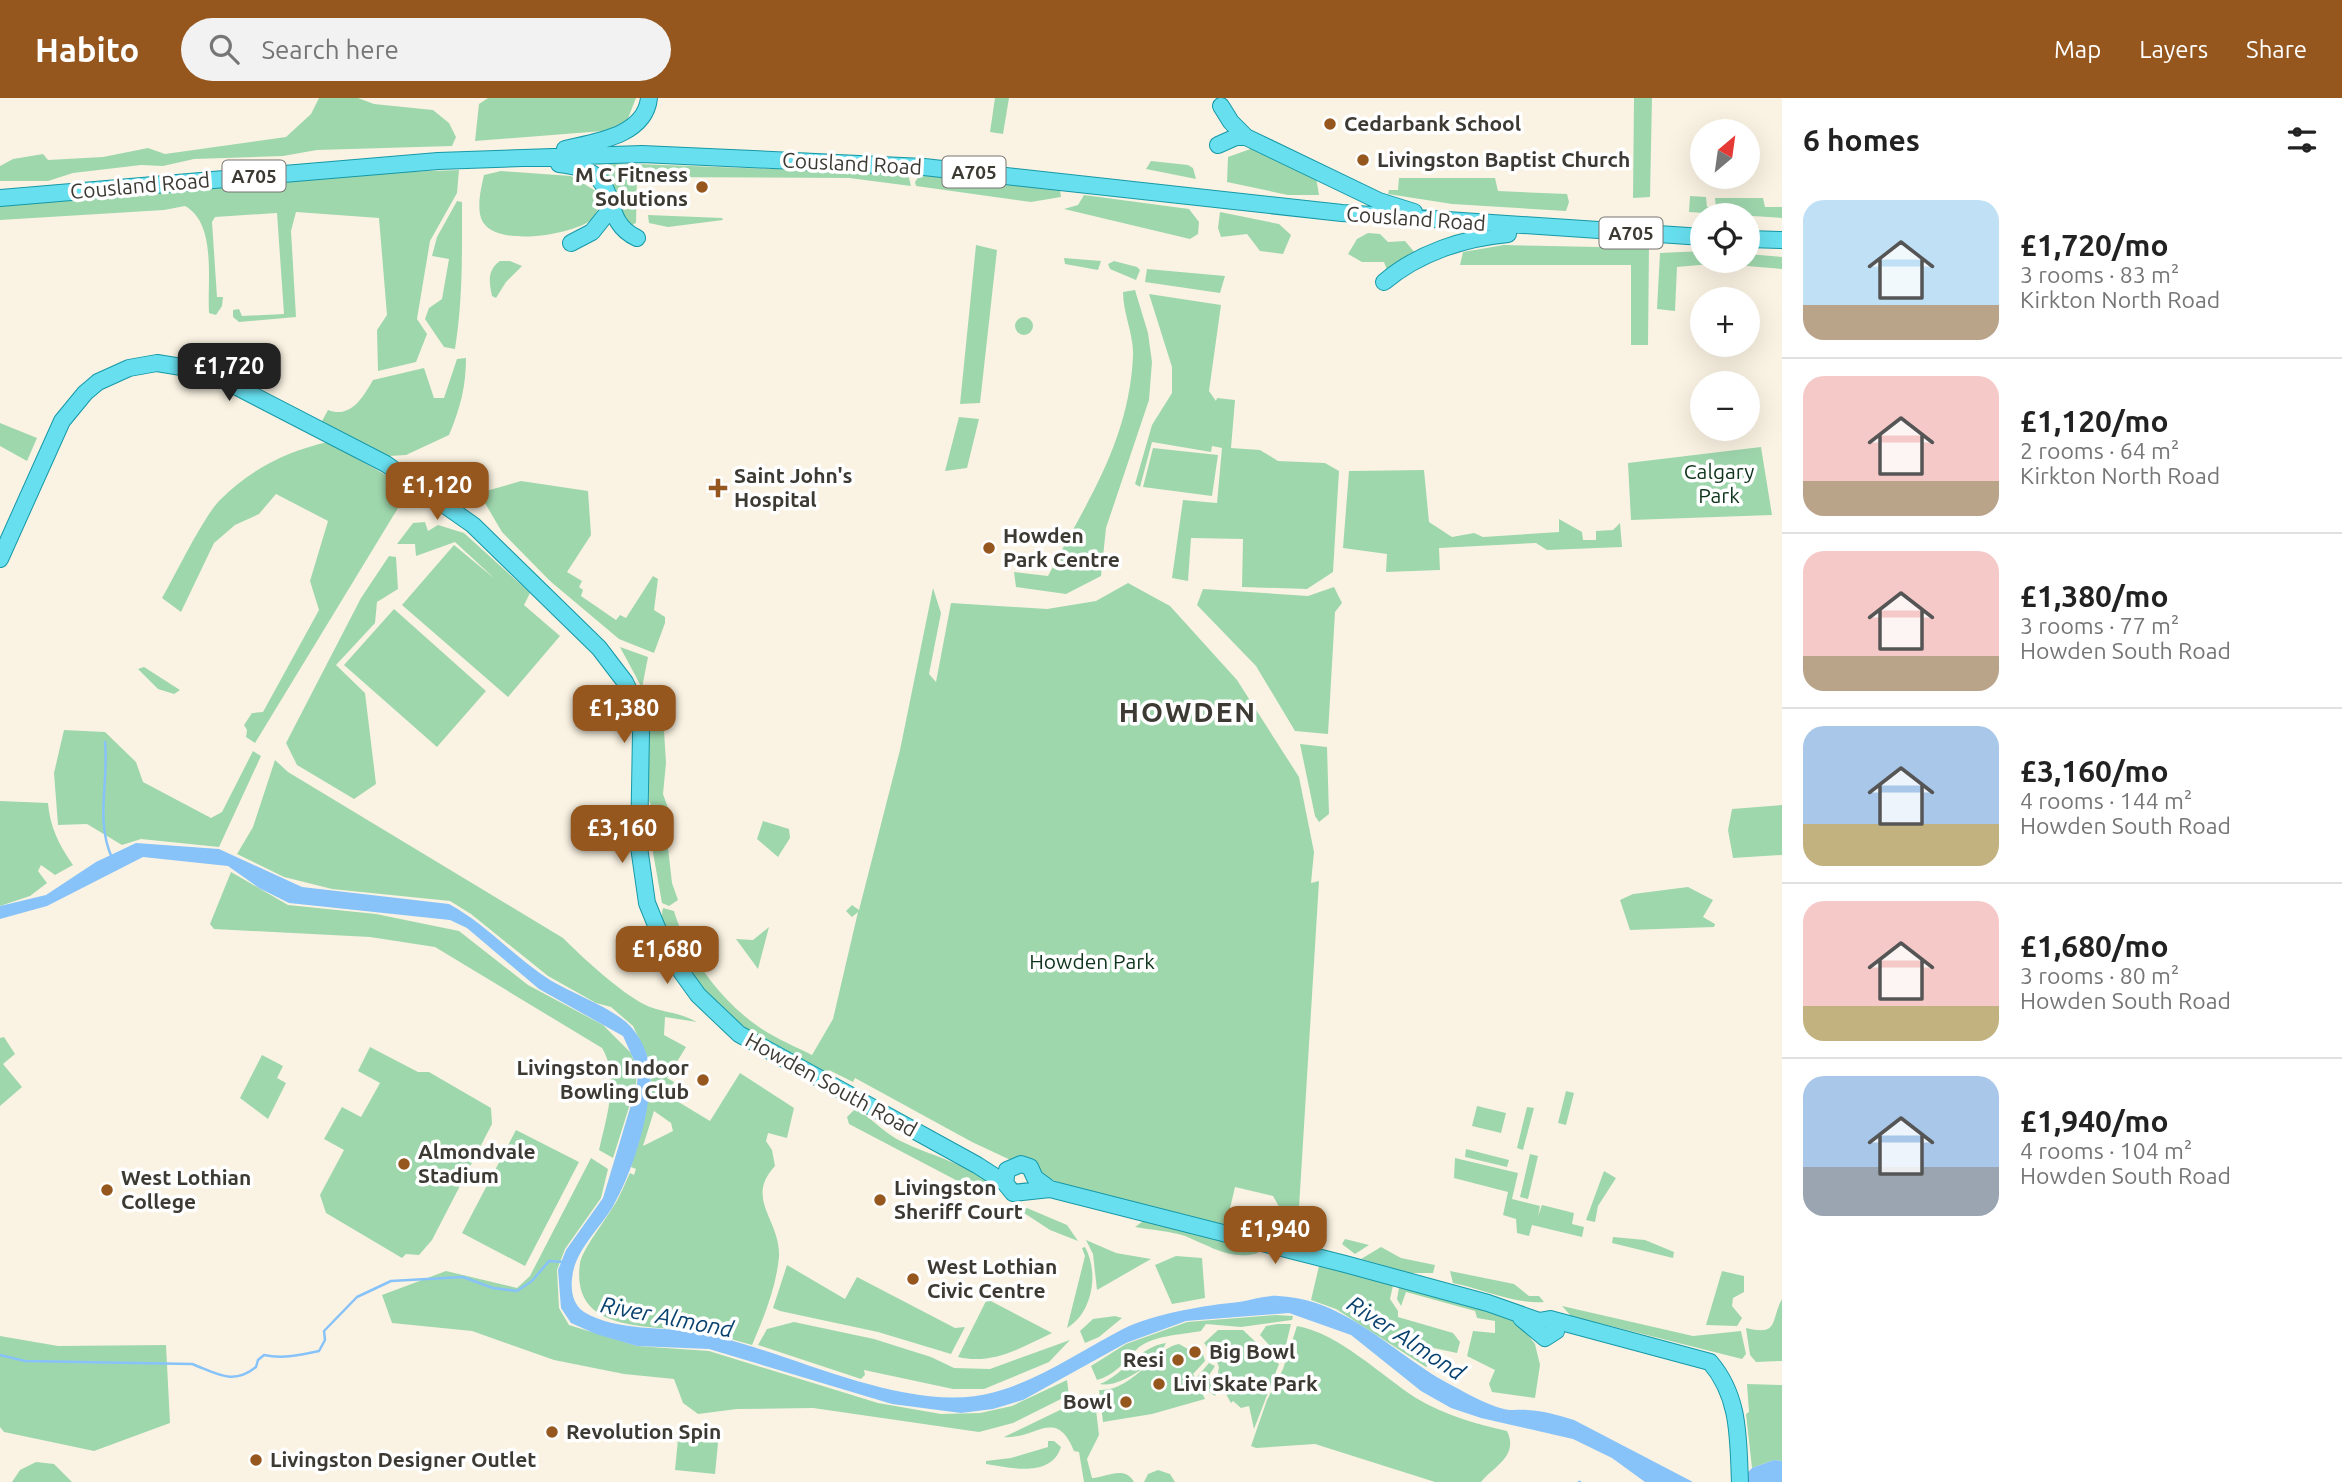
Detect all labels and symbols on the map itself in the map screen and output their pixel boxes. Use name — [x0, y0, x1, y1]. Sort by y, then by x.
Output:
place label: Cedarbank School — [1344, 111, 1521, 135]
marker: Cedarbank School — [1322, 116, 1338, 132]
north arrow — [1690, 119, 1760, 189]
street label: Cousland Road — [781, 147, 923, 179]
place label: Livingston Baptist Church — [1377, 147, 1630, 171]
marker: Livingston Baptist Church — [1355, 152, 1371, 168]
road number: A705 — [942, 156, 1006, 188]
road number: A705 — [222, 160, 286, 192]
place label: M C Fitness Solutions — [575, 162, 688, 210]
street label: Cousland Road — [69, 167, 211, 203]
marker: M C Fitness Solutions — [694, 179, 710, 195]
street label: Cousland Road — [1345, 201, 1487, 235]
road number: A705 — [1600, 217, 1662, 248]
pin: £1,720 — [172, 344, 286, 403]
park label: Calgary Park — [1684, 459, 1754, 507]
pin: £1,120 — [380, 462, 494, 522]
place label: Saint John's Hospital — [734, 463, 853, 511]
marker: Saint John's Hospital — [708, 478, 728, 498]
place label: Howden Park Centre — [1003, 523, 1120, 571]
marker: Howden Park Centre — [981, 540, 997, 556]
pin: £1,380 — [567, 686, 681, 745]
district label: HOWDEN — [1119, 696, 1257, 727]
pin: £3,160 — [565, 806, 679, 865]
pin: £1,680 — [610, 926, 724, 986]
park label: Howden Park — [1029, 949, 1155, 973]
street label: Howden South Road — [741, 1027, 922, 1141]
place label: Livingston Indoor Bowling Club — [517, 1055, 689, 1103]
marker: Livingston Indoor Bowling Club — [695, 1072, 711, 1088]
place label: Almondvale Stadium — [418, 1139, 536, 1187]
marker: Almondvale Stadium — [396, 1156, 412, 1172]
place label: West Lothian College — [121, 1165, 251, 1213]
place label: Livingston Sheriff Court — [894, 1175, 1023, 1223]
marker: West Lothian College — [99, 1182, 115, 1198]
marker: Livingston Sheriff Court — [872, 1192, 888, 1208]
pin: £1,940 — [1218, 1206, 1332, 1266]
place label: West Lothian Civic Centre — [927, 1254, 1057, 1302]
marker: West Lothian Civic Centre — [905, 1271, 921, 1287]
water label: River Almond — [1343, 1290, 1471, 1385]
water label: River Almond — [599, 1291, 737, 1342]
place label: Big Bowl — [1209, 1339, 1295, 1363]
marker: Big Bowl — [1187, 1344, 1203, 1360]
place label: Resi — [1123, 1347, 1164, 1371]
marker: Resi — [1170, 1352, 1186, 1368]
place label: Livi Skate Park — [1173, 1371, 1318, 1395]
marker: Livi Skate Park — [1151, 1376, 1167, 1392]
place label: Bowl — [1063, 1389, 1112, 1413]
marker: Bowl — [1118, 1394, 1134, 1410]
place label: Revolution Spin — [566, 1419, 721, 1443]
marker: Revolution Spin — [544, 1424, 560, 1440]
place label: Livingston Designer Outlet — [270, 1447, 536, 1471]
marker: Livingston Designer Outlet — [248, 1452, 264, 1468]

